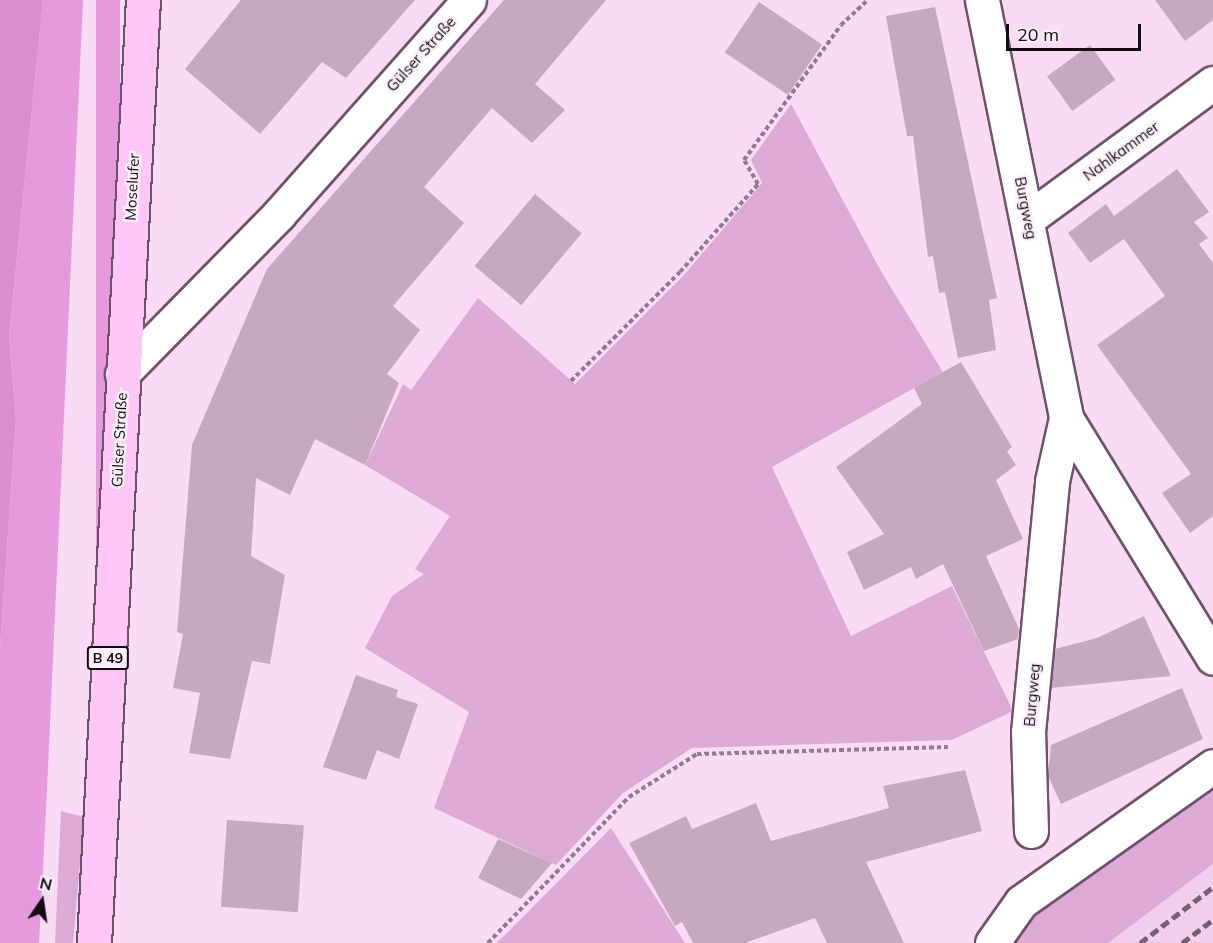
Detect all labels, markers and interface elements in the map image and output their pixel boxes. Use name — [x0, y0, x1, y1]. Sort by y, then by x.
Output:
scale bar — [1009, 12, 1144, 50]
street label: Gülser Straße — [383, 13, 459, 95]
text: 20 m — [1017, 23, 1059, 46]
street label: Nahlkammer — [1080, 118, 1162, 184]
street label: Moselufer — [121, 153, 143, 221]
street label: Burgweg — [1011, 175, 1041, 241]
street label: Gülser Straße — [108, 392, 130, 488]
road number: B 49 — [86, 647, 130, 669]
street label: Burgweg — [1020, 663, 1044, 727]
north arrow — [12, 871, 72, 931]
text: N — [38, 872, 54, 895]

